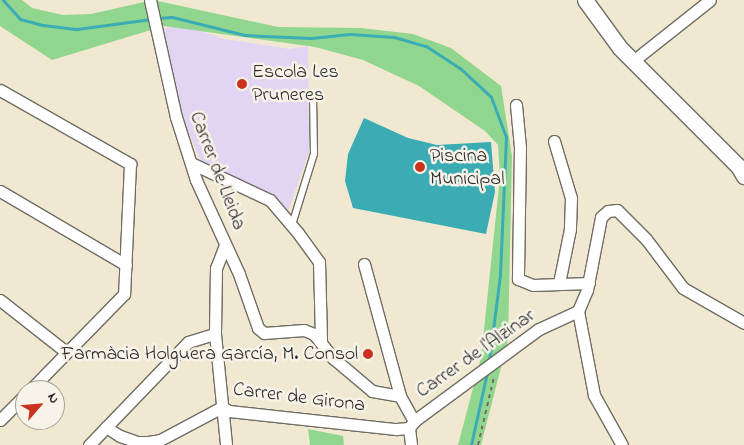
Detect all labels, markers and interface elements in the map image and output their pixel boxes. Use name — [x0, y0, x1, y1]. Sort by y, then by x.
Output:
place label: Escola Les Pruneres — [252, 60, 339, 107]
marker: Escola Les Pruneres — [236, 78, 248, 90]
street label: Carrer de Lleida — [183, 108, 251, 234]
place label: Piscina Municipal — [430, 144, 504, 191]
marker: Piscina Municipal — [414, 161, 426, 173]
street label: Carrer de l'Alzinar — [412, 304, 540, 404]
place label: Farmàcia Holguera García, M. Consol — [61, 342, 358, 366]
marker: Farmàcia Holguera García, M. Consol — [362, 348, 374, 360]
street label: Carrer de Girona — [232, 378, 366, 418]
north arrow — [15, 380, 65, 430]
text: N — [41, 389, 64, 407]

